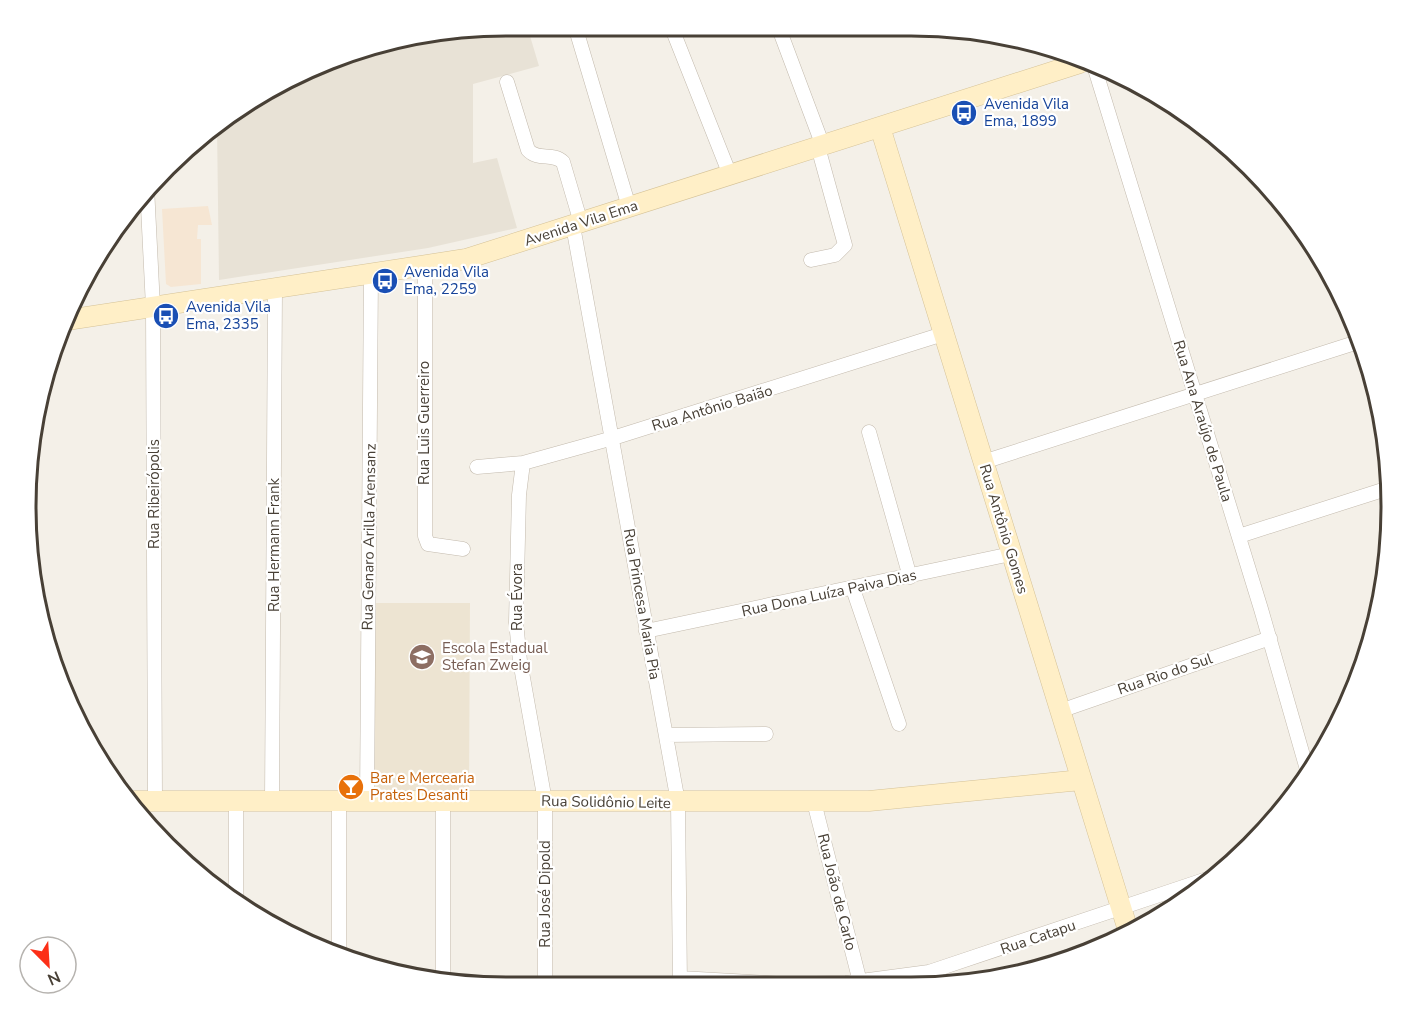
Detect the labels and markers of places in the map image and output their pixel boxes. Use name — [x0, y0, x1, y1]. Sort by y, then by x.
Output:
place label: Avenida Vila Ema, 1899 — [984, 94, 1069, 131]
bus stop icon: Avenida Vila Ema, 1899 — [949, 98, 979, 128]
place label: Avenida Vila Ema, 2259 — [404, 262, 489, 299]
bus stop icon: Avenida Vila Ema, 2259 — [370, 266, 400, 296]
place label: Avenida Vila Ema, 2335 — [186, 297, 271, 334]
bus stop icon: Avenida Vila Ema, 2335 — [151, 301, 181, 331]
place label: Escola Estadual Stefan Zweig — [442, 638, 548, 675]
school or university icon: Escola Estadual Stefan Zweig — [407, 642, 437, 672]
place label: Bar e Mercearia Prates Desanti — [370, 768, 475, 805]
bar icon: Bar e Mercearia Prates Desanti — [336, 772, 366, 802]

